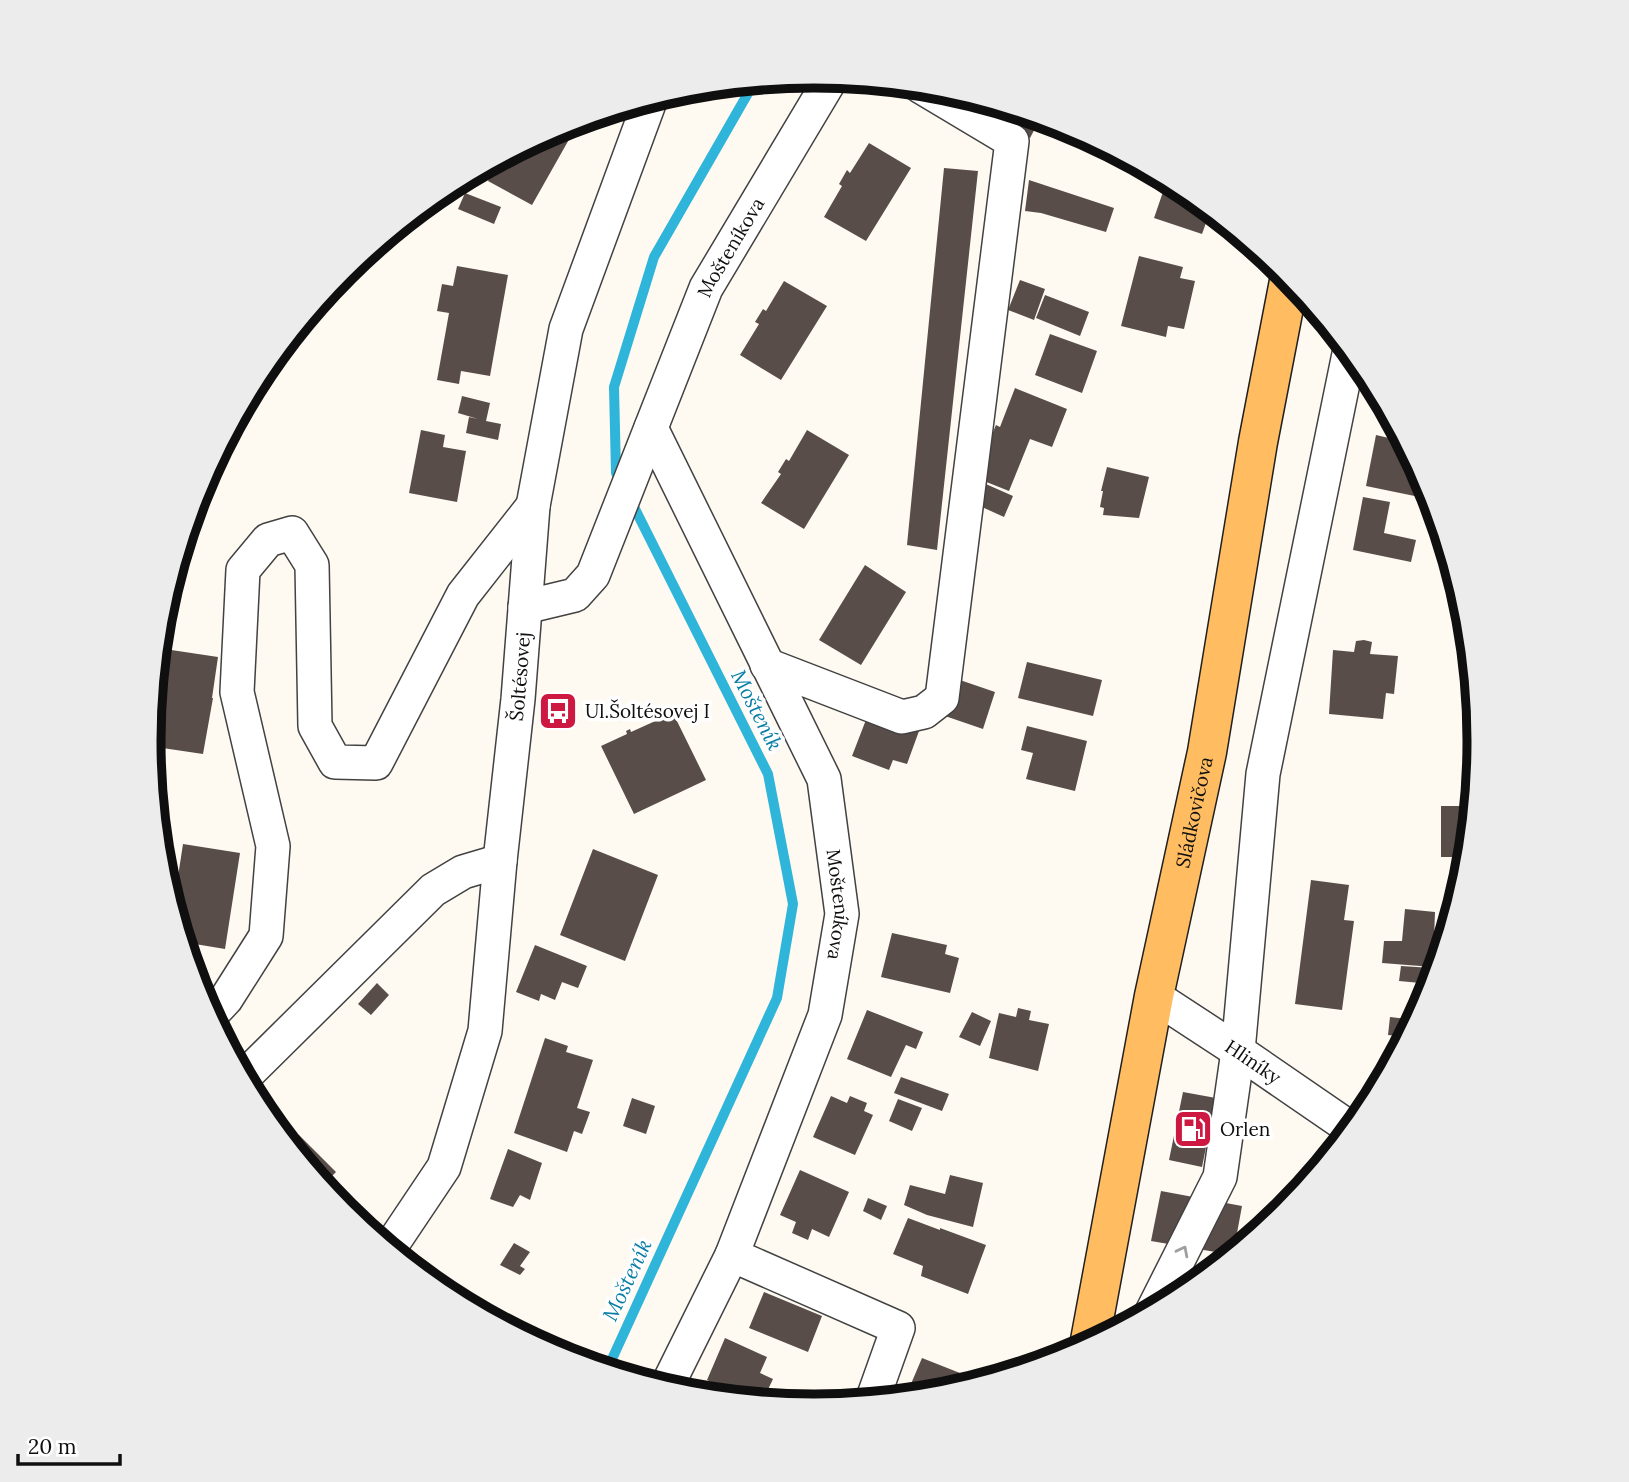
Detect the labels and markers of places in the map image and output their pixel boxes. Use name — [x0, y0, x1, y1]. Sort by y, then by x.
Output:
bus stop icon: Ul.Šoltésovej I — [537, 690, 579, 732]
place label: Ul.Šoltésovej I — [585, 699, 710, 723]
fuel station icon: Orlen — [1172, 1108, 1214, 1150]
place label: Orlen — [1220, 1117, 1270, 1141]

